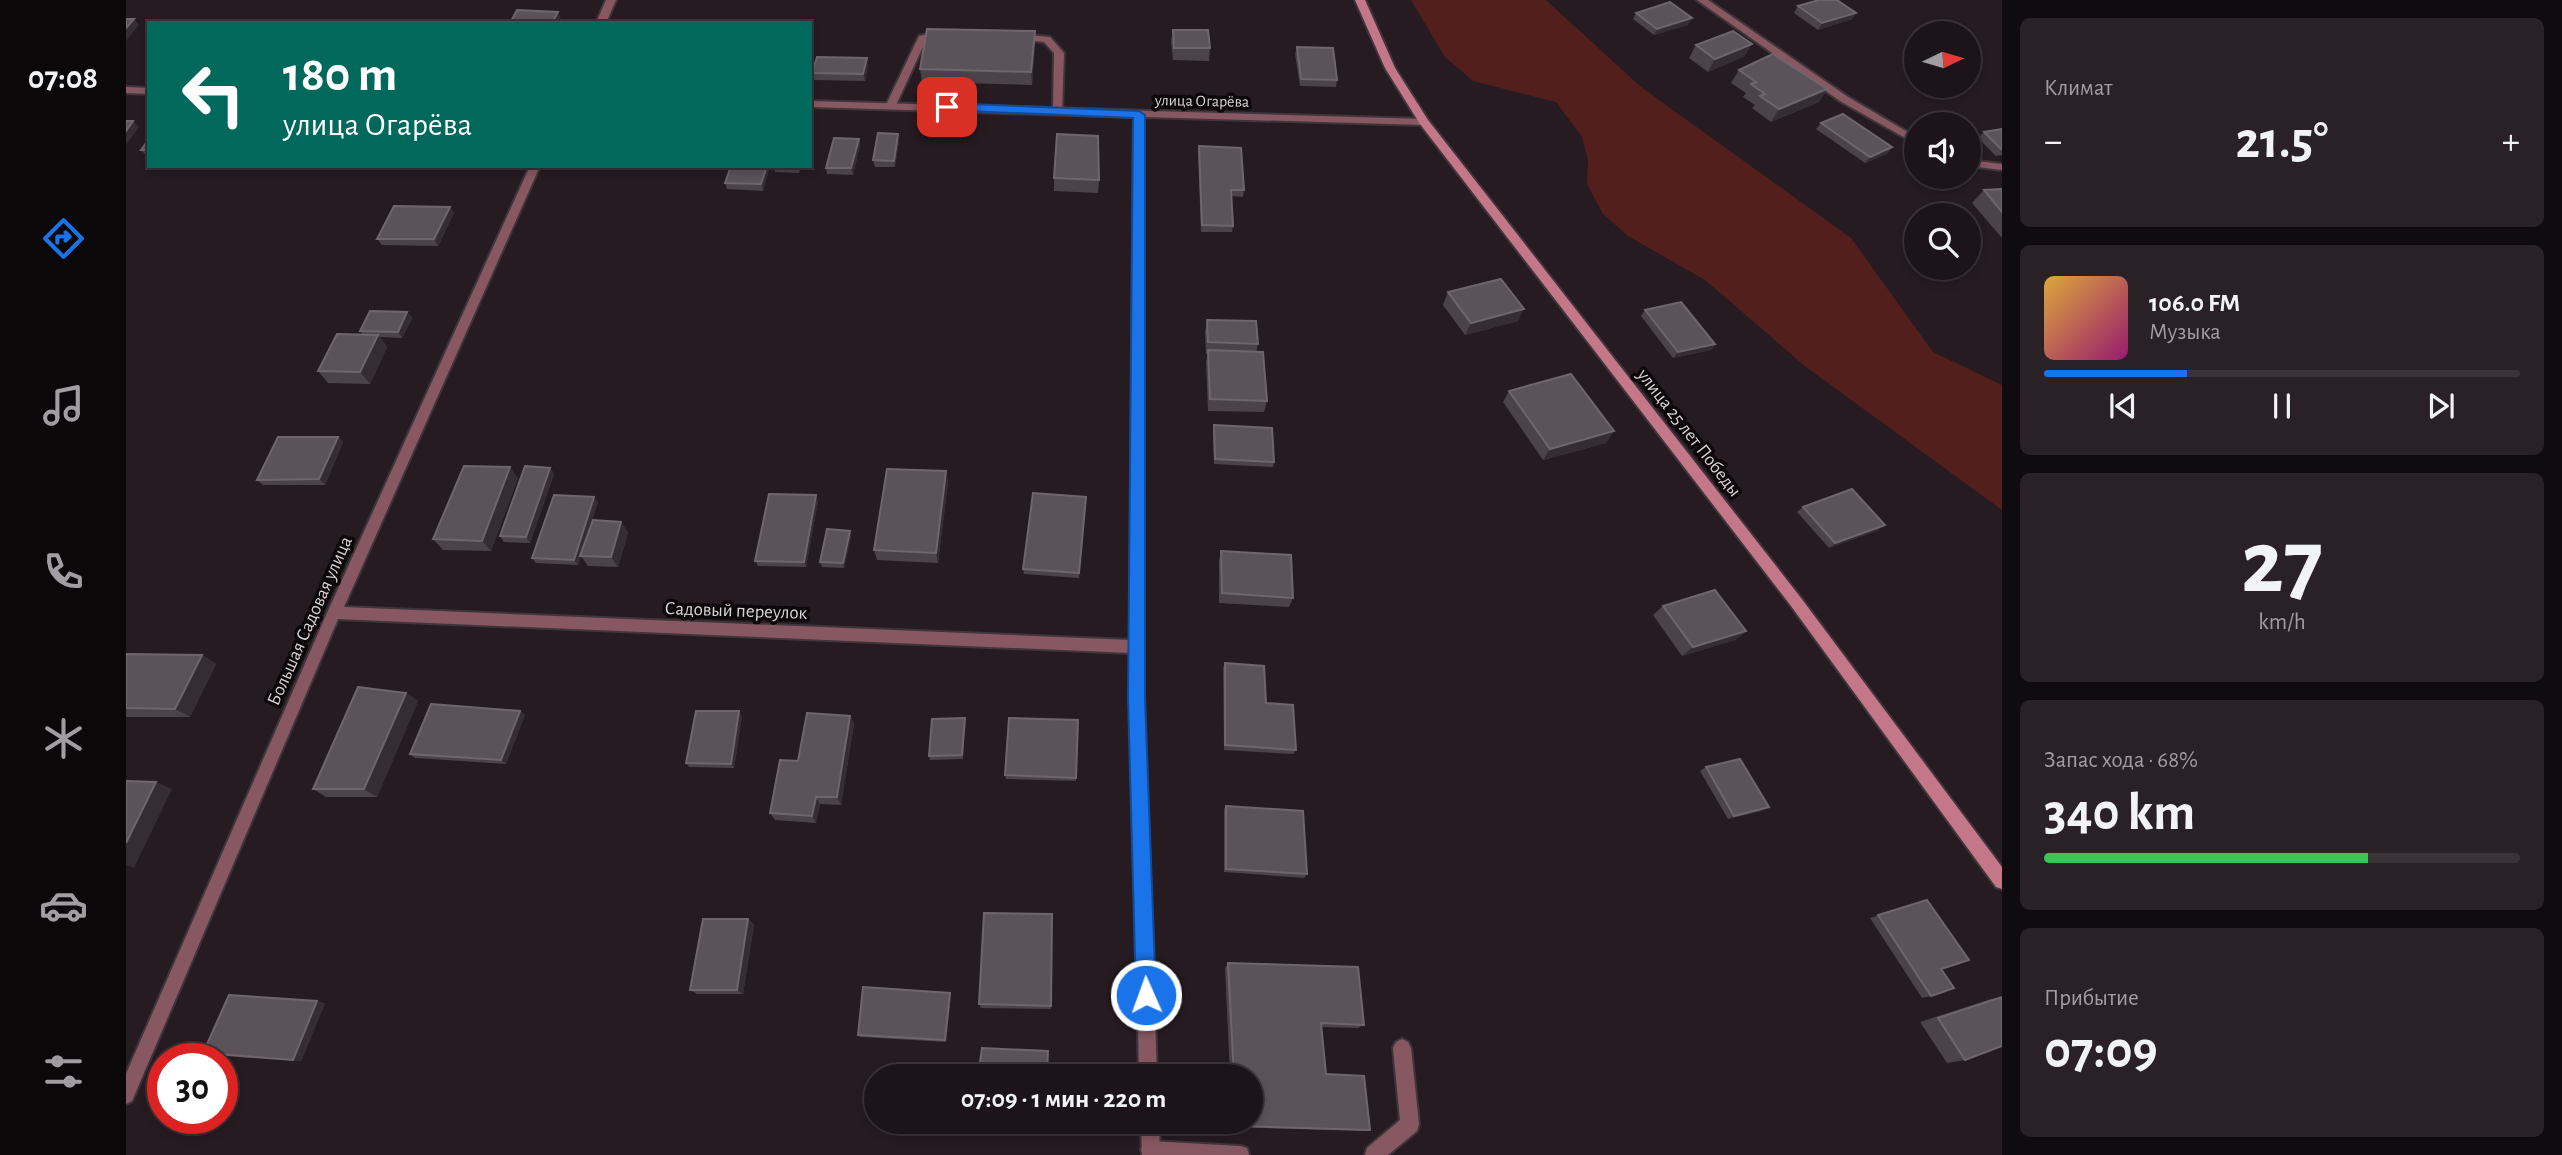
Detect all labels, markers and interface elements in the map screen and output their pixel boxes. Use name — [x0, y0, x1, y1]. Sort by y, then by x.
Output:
north arrow — [1904, 21, 1981, 98]
map controls — [1904, 21, 1981, 280]
icon: left — [168, 49, 259, 140]
text: 180 m — [283, 51, 397, 100]
text: 07:08 — [28, 62, 98, 94]
pin — [917, 77, 977, 137]
text: Климат — [2044, 77, 2113, 100]
icon: arrive — [928, 88, 966, 126]
street label: улица Огарёва — [1154, 92, 1249, 111]
text: улица Огарёва — [283, 109, 472, 141]
button: sound — [1904, 112, 1981, 189]
text: 21.5° — [2236, 115, 2328, 167]
text: − — [2044, 123, 2062, 161]
text: + — [2502, 123, 2520, 161]
button: search — [1904, 203, 1981, 280]
icon: directions — [39, 214, 88, 263]
text: 106.0 FM — [2149, 290, 2240, 316]
text: Музыка — [2149, 321, 2221, 344]
street label: улица 25 лет Победы — [1633, 365, 1745, 500]
icon: music — [39, 381, 88, 430]
icon: previous — [2104, 387, 2142, 425]
icon: pause — [2263, 387, 2301, 425]
icon: next — [2422, 387, 2460, 425]
text: 27 — [2241, 518, 2323, 609]
street label: Большая Садовая улица — [264, 533, 356, 708]
icon: phone — [39, 547, 88, 596]
street label: Садовый переулок — [664, 599, 808, 623]
text: km/h — [2258, 611, 2306, 634]
icon: climate — [39, 714, 88, 763]
text: Запас хода · 68% — [2044, 749, 2198, 772]
text: 340 km — [2044, 787, 2195, 839]
icon: car — [39, 881, 88, 930]
position arrow — [1109, 958, 1183, 1032]
text: Прибытие — [2044, 987, 2139, 1010]
text: 07:09 — [2044, 1025, 2158, 1077]
speed limit sign: 30 — [147, 1043, 238, 1134]
icon: filters — [39, 1047, 88, 1096]
text: 07:09 · 1 мин · 220 m — [961, 1086, 1166, 1112]

